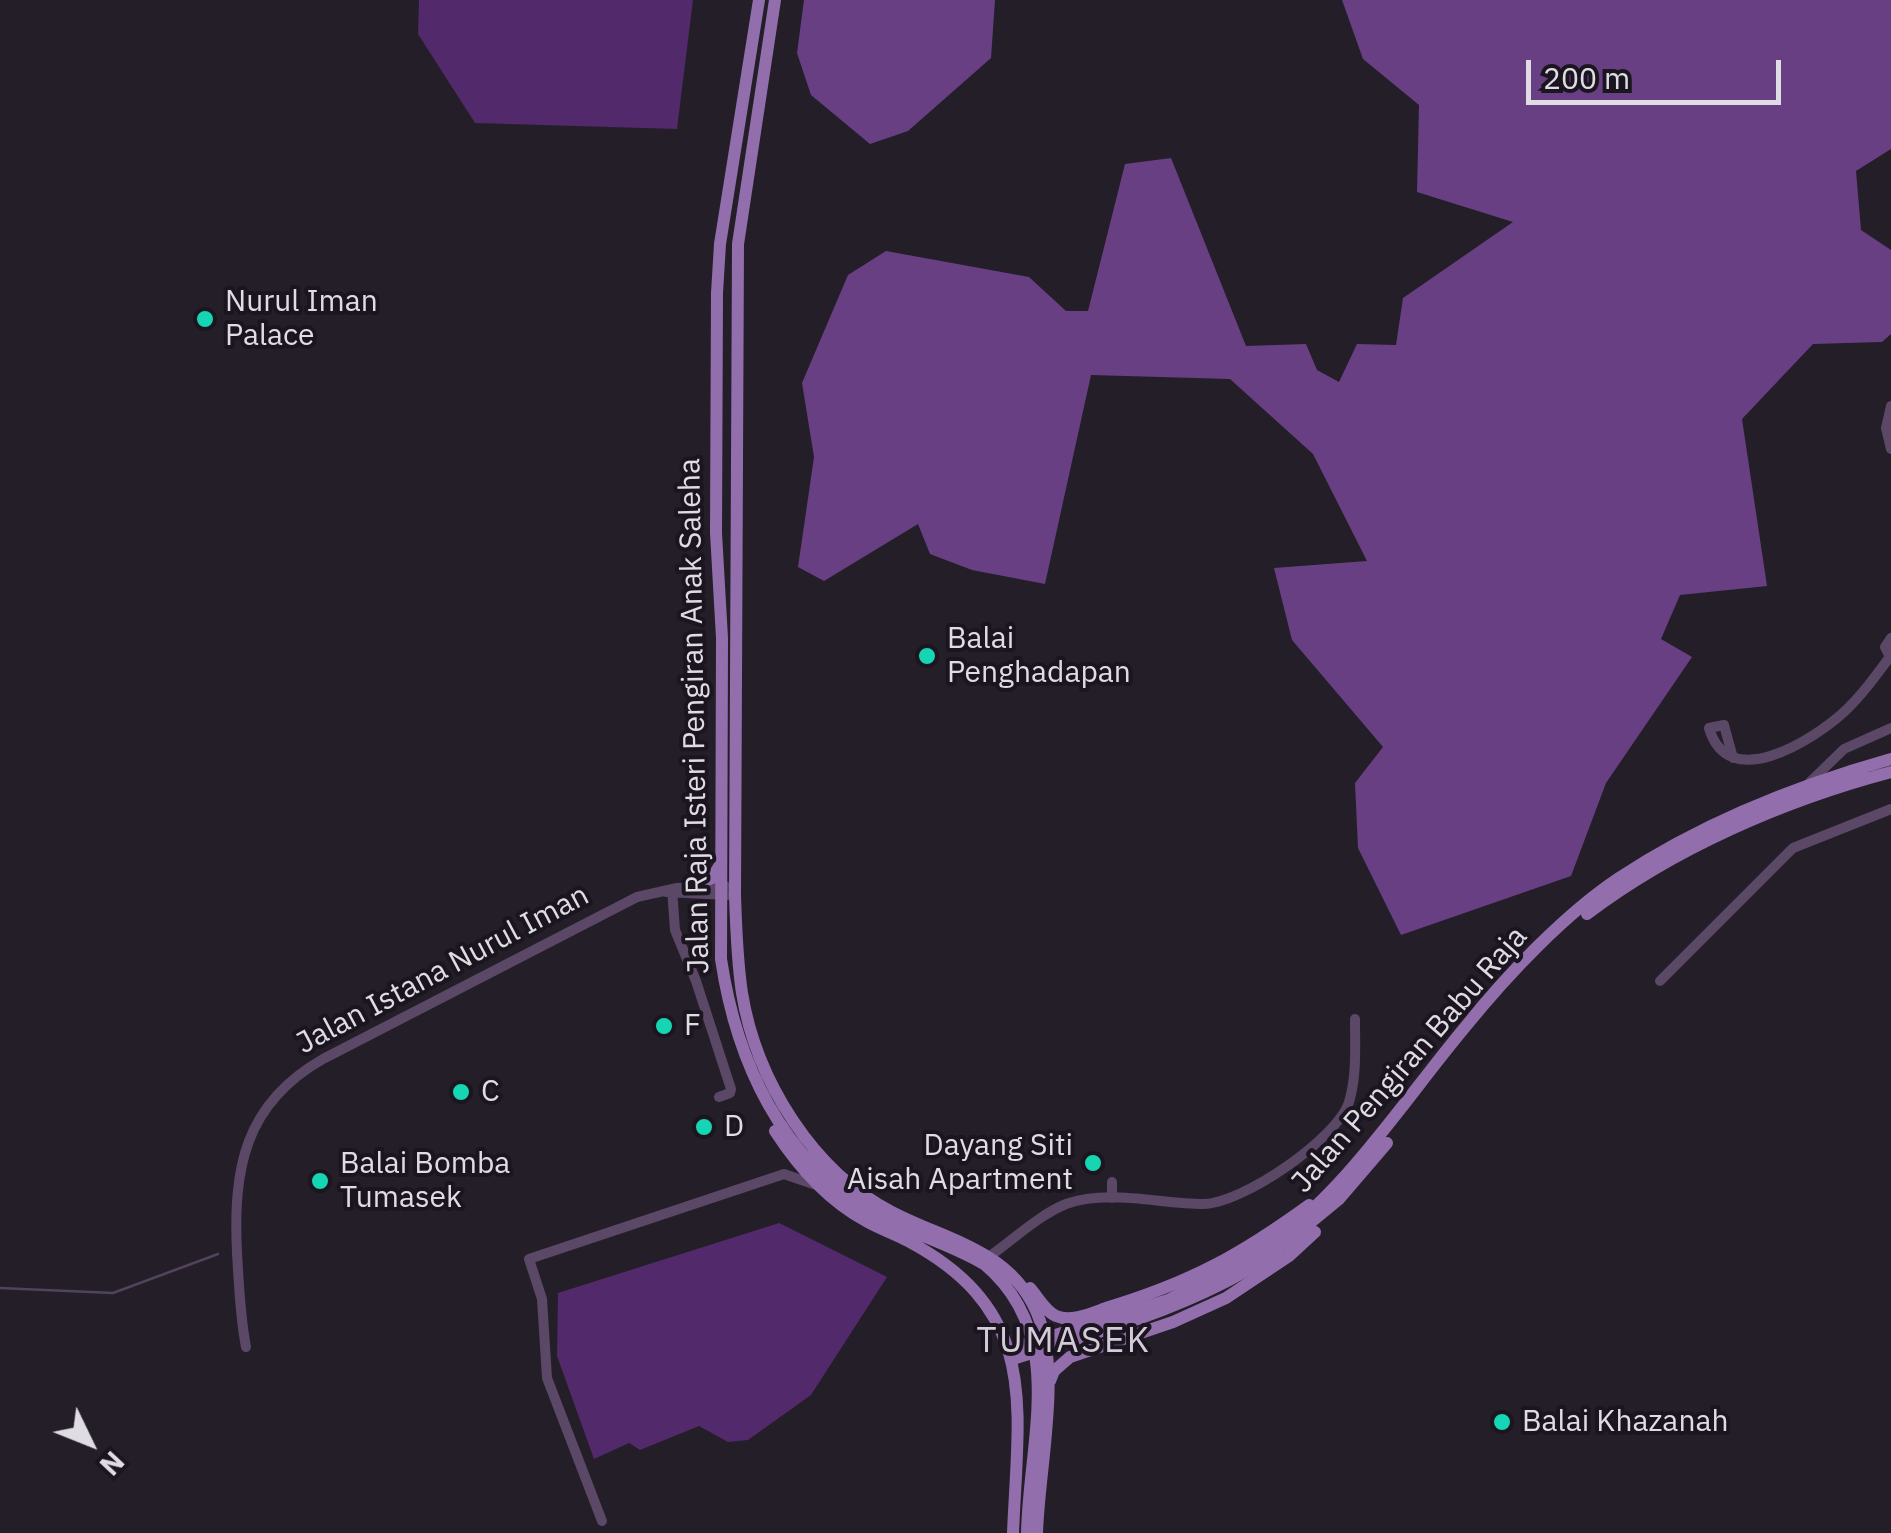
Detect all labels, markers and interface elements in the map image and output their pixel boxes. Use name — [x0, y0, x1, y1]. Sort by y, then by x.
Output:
scale bar — [1531, 40, 1786, 102]
text: 200 m — [1543, 58, 1630, 97]
place label: Nurul Iman Palace — [225, 284, 378, 354]
marker: Nurul Iman Palace — [194, 308, 216, 330]
street label: Jalan Raja Isteri Pengiran Anak Saleha — [673, 458, 717, 974]
place label: Balai Penghadapan — [947, 621, 1131, 692]
marker: Balai Penghadapan — [916, 645, 938, 667]
street label: Jalan Istana Nurul Iman — [291, 878, 595, 1062]
street label: Jalan Pengiran Babu Raja — [1285, 920, 1535, 1200]
place label: F — [684, 1008, 701, 1044]
marker: F — [653, 1015, 675, 1037]
place label: C — [481, 1074, 500, 1110]
marker: C — [450, 1081, 472, 1103]
place label: D — [724, 1109, 744, 1145]
marker: D — [693, 1116, 715, 1138]
place label: Dayang Siti Aisah Apartment — [847, 1128, 1073, 1198]
place label: Balai Bomba Tumasek — [340, 1146, 510, 1216]
marker: Dayang Siti Aisah Apartment — [1082, 1152, 1104, 1174]
marker: Balai Bomba Tumasek — [309, 1170, 331, 1192]
district label: TUMASEK — [976, 1321, 1152, 1363]
north arrow — [40, 1393, 140, 1493]
place label: Balai Khazanah — [1522, 1404, 1728, 1440]
marker: Balai Khazanah — [1491, 1411, 1513, 1433]
text: N — [92, 1444, 133, 1484]

